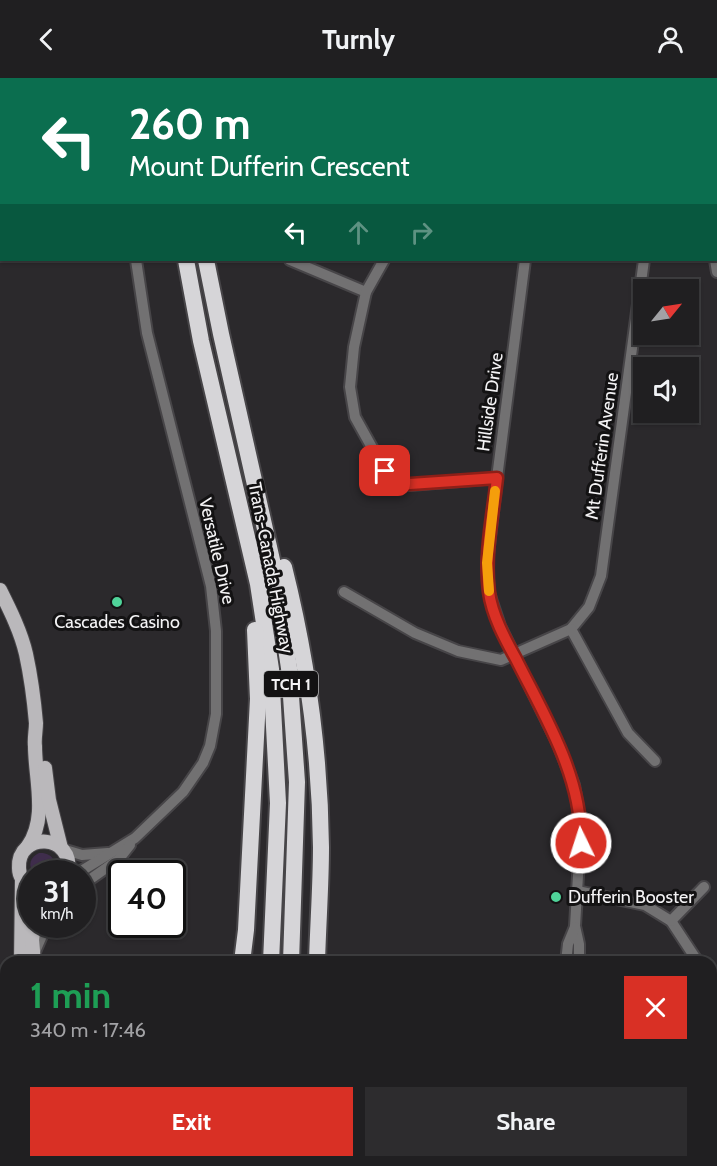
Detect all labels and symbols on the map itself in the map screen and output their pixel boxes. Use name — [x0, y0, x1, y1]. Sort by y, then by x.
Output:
north arrow — [633, 279, 699, 345]
street label: Hillside Drive — [472, 351, 508, 453]
street label: Mt Dufferin Avenue — [581, 371, 623, 521]
pin — [359, 445, 410, 496]
street label: Trans-Canada Highway — [244, 481, 298, 655]
street label: Versatile Drive — [194, 496, 240, 606]
marker: Cascades Casino — [110, 595, 124, 609]
place label: Cascades Casino — [54, 611, 180, 633]
road number: TCH 1 — [264, 671, 318, 697]
position arrow — [549, 811, 613, 875]
speed limit sign: 40 — [108, 860, 186, 938]
place label: Dufferin Booster — [568, 886, 694, 908]
marker: Dufferin Booster — [549, 890, 563, 904]

